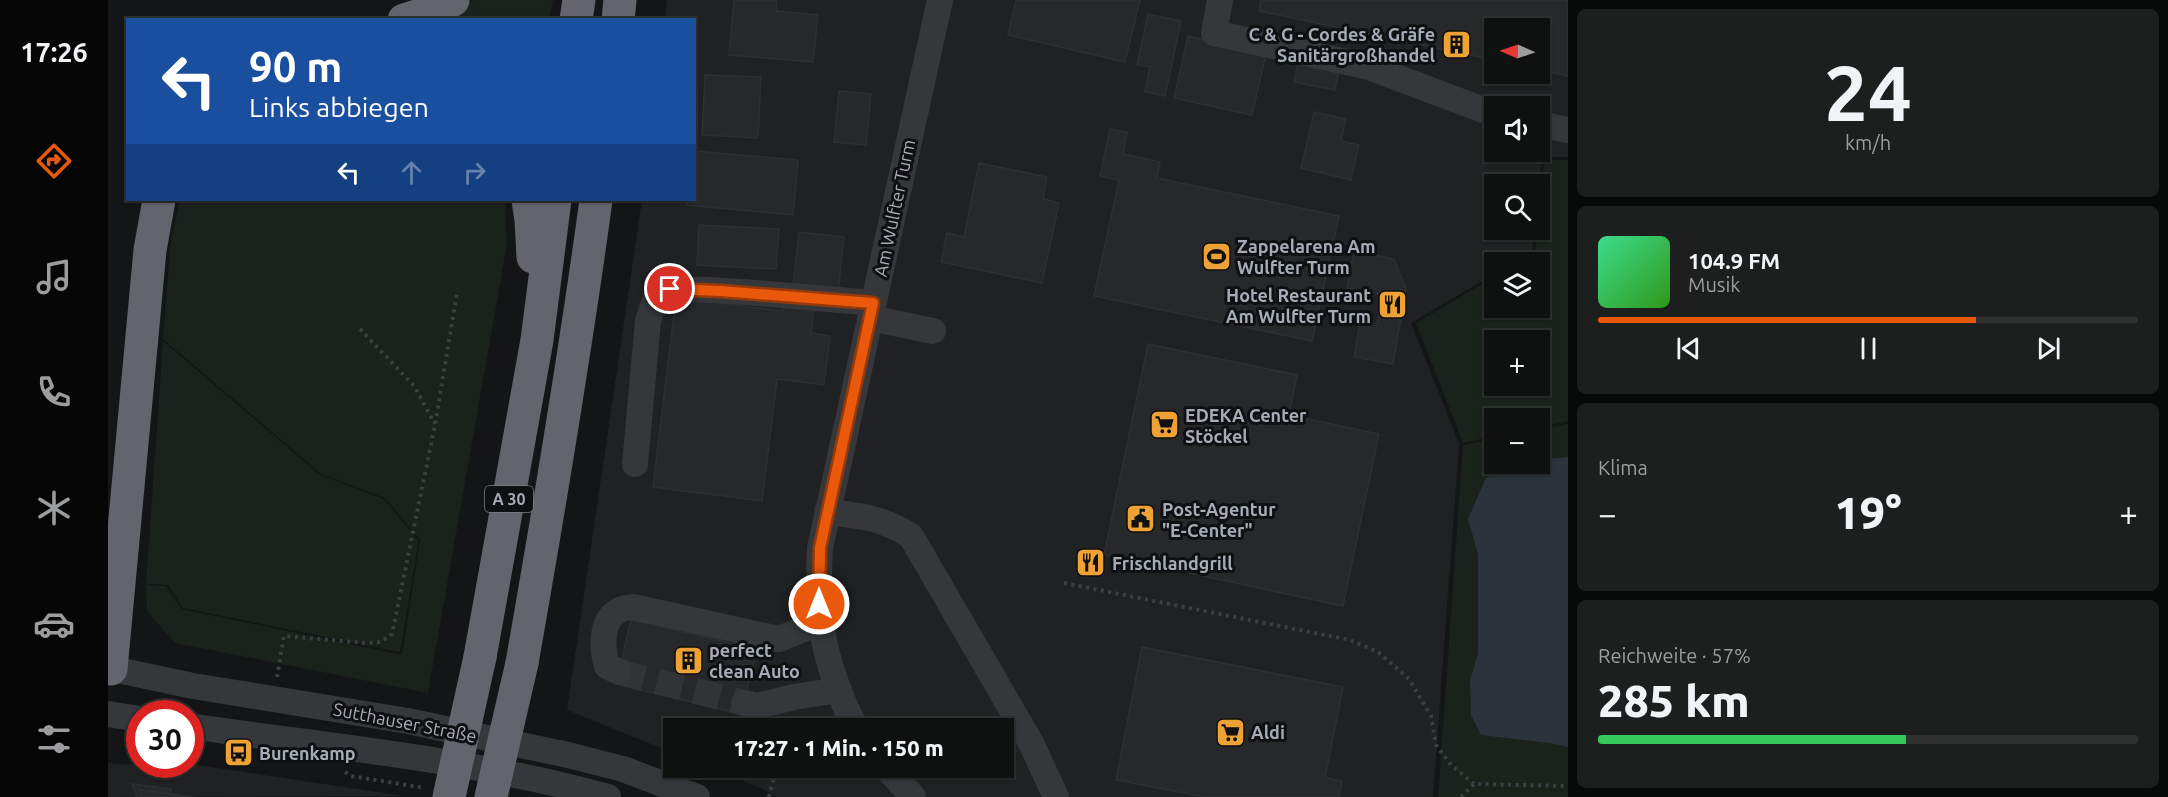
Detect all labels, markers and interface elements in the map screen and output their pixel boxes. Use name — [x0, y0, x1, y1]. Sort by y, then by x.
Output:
north arrow — [1484, 18, 1550, 84]
map controls — [1484, 18, 1550, 474]
place label: C & G - Cordes & Gräfe Sanitärgroßhandel — [1248, 24, 1436, 65]
building icon: C & G - Cordes & Gräfe Sanitärgroßhandel — [1440, 28, 1472, 60]
text: 17:26 — [20, 37, 88, 67]
icon: left — [150, 42, 228, 120]
text: 90 m — [249, 43, 343, 90]
text: 24 — [1824, 48, 1912, 136]
text: Links abbiegen — [249, 92, 429, 122]
button: sound — [1484, 96, 1550, 162]
text: km/h — [1845, 131, 1891, 154]
street label: Am Wulfter Turm — [870, 138, 918, 278]
icon: directions — [33, 140, 75, 182]
icon: left — [332, 156, 365, 189]
icon: ahead — [395, 156, 428, 189]
icon: right — [458, 156, 491, 189]
button: search — [1484, 174, 1550, 240]
place label: Zappelarena Am Wulfter Turm — [1237, 236, 1375, 277]
sports icon: Zappelarena Am Wulfter Turm — [1200, 240, 1232, 272]
text: 104.9 FM — [1688, 248, 1780, 273]
button: layers — [1484, 252, 1550, 318]
icon: music — [33, 256, 75, 298]
pin — [644, 263, 695, 314]
icon: arrive — [653, 272, 686, 305]
text: Musik — [1688, 273, 1740, 296]
place label: Hotel Restaurant Am Wulfter Turm — [1226, 285, 1371, 326]
restaurant icon: Hotel Restaurant Am Wulfter Turm — [1376, 289, 1408, 321]
button: + — [1484, 330, 1550, 396]
icon: previous — [1672, 332, 1705, 365]
icon: pause — [1852, 332, 1885, 365]
icon: next — [2032, 332, 2065, 365]
icon: phone — [33, 371, 75, 413]
place label: EDEKA Center Stöckel — [1185, 405, 1307, 446]
button: − — [1484, 408, 1550, 474]
supermarket icon: EDEKA Center Stöckel — [1148, 409, 1180, 441]
text: Klima — [1598, 456, 1648, 479]
road number: A 30 — [485, 486, 533, 512]
icon: climate — [33, 487, 75, 529]
text: 19° — [1834, 487, 1902, 538]
text: − — [1598, 495, 1617, 532]
text: + — [2119, 495, 2138, 532]
place label: Post-Agentur "E-Center" — [1162, 499, 1276, 540]
public building icon: Post-Agentur "E-Center" — [1125, 503, 1157, 535]
restaurant icon: Frischlandgrill — [1075, 547, 1107, 579]
place label: Frischlandgrill — [1112, 553, 1233, 573]
position arrow — [787, 572, 851, 636]
icon: car — [33, 603, 75, 645]
place label: perfect clean Auto — [709, 640, 800, 681]
building icon: perfect clean Auto — [672, 644, 704, 676]
text: Reichweite · 57% — [1598, 644, 1751, 667]
text: 285 km — [1598, 675, 1750, 726]
street label: Sutthauser Straße — [332, 698, 478, 746]
speed limit sign: 30 — [126, 700, 204, 778]
supermarket icon: Aldi — [1214, 716, 1246, 748]
icon: filters — [33, 718, 75, 760]
place label: Aldi — [1251, 722, 1285, 742]
text: 17:27 · 1 Min. · 150 m — [733, 735, 944, 760]
bus stop icon: Burenkamp — [222, 737, 254, 769]
place label: Burenkamp — [259, 743, 356, 763]

